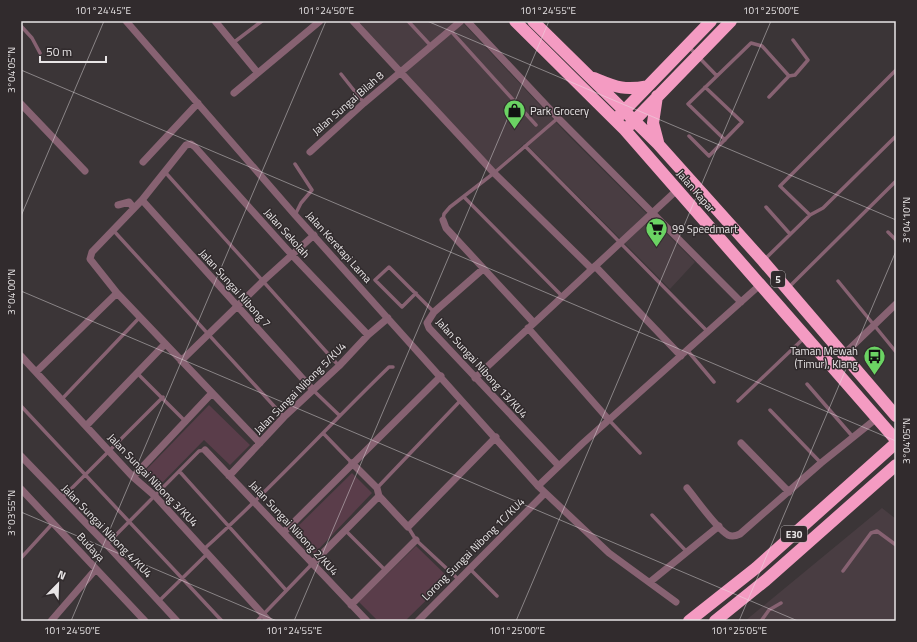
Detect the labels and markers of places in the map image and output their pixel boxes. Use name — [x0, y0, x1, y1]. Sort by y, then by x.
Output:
shop icon: Park Grocery — [502, 98, 528, 131]
place label: Park Grocery — [530, 103, 590, 119]
supermarket icon: 99 Speedmart — [643, 216, 669, 249]
place label: 99 Speedmart — [672, 221, 738, 237]
place label: Taman Mewah (Timur), Klang — [790, 343, 858, 372]
bus stop icon: Taman Mewah (Timur), Klang — [861, 344, 887, 377]

